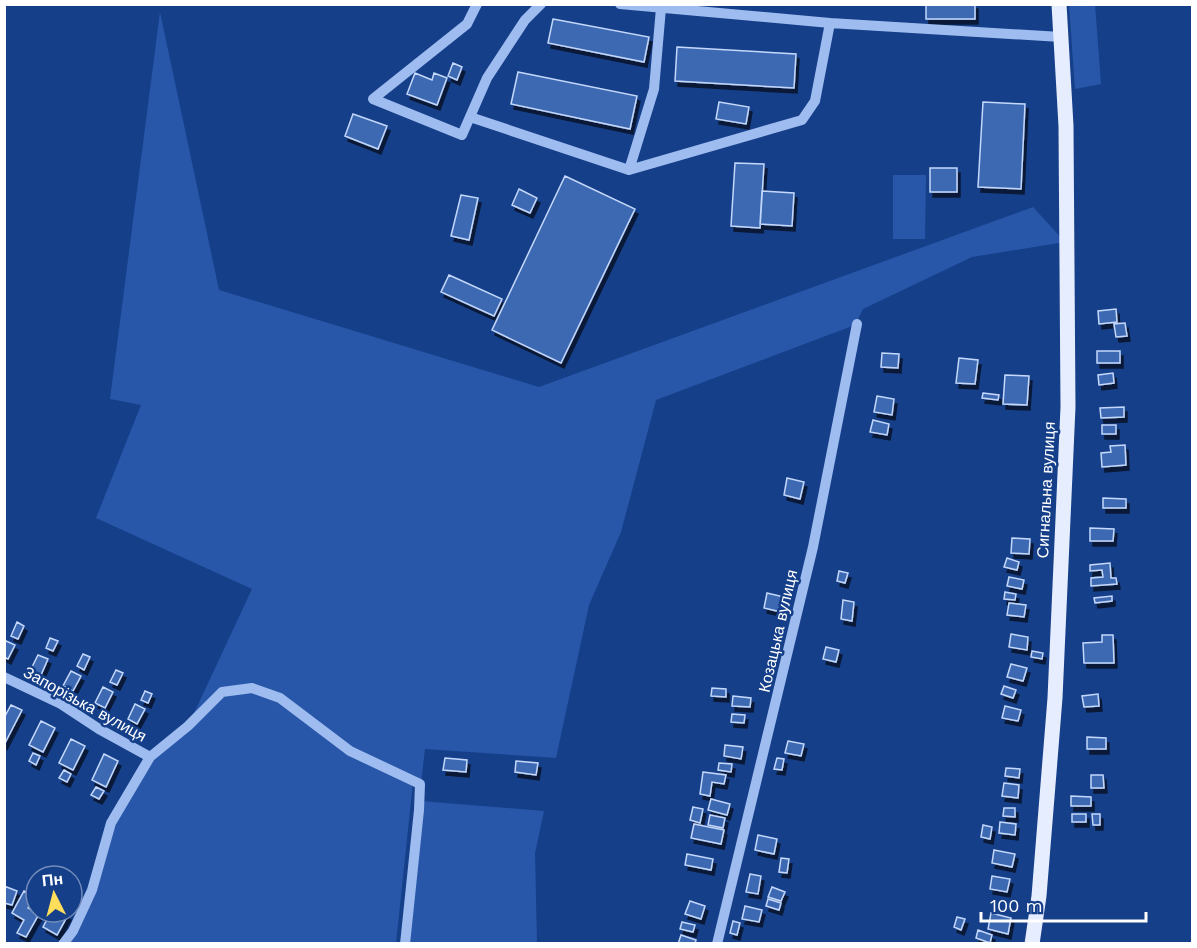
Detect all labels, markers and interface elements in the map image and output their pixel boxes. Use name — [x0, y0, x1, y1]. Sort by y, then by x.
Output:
street label: Сигнальна вулиця — [1033, 421, 1059, 559]
street label: Козацька вулиця — [755, 568, 801, 694]
street label: Запорізька вулиця — [20, 662, 150, 746]
north arrow — [24, 864, 84, 924]
text: Пн — [41, 869, 64, 890]
scale bar — [981, 885, 1146, 923]
text: 100 m — [990, 895, 1043, 916]

